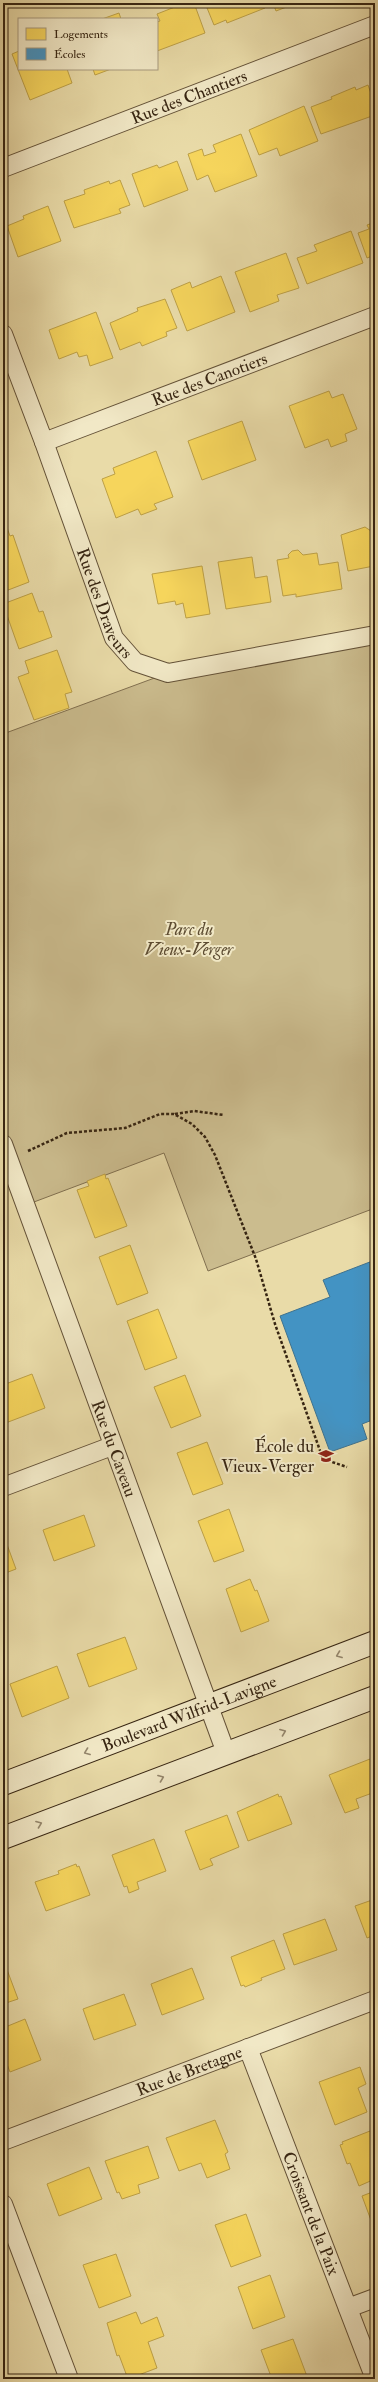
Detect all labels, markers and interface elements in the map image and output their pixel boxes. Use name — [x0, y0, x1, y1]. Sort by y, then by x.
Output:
legend — [18, 18, 158, 70]
text: Logements — [54, 27, 108, 42]
text: Écoles — [54, 47, 85, 62]
street label: Rue des Chantiers — [128, 65, 250, 129]
street label: Rue des Canotiers — [149, 348, 270, 411]
street label: Rue des Draveurs — [72, 545, 137, 663]
park label: Parc du Vieux-Verger — [145, 919, 235, 960]
street label: Rue du Caveau — [87, 1397, 141, 1500]
place label: École du Vieux-Verger — [221, 1435, 315, 1477]
school or university icon: École du Vieux-Verger — [317, 1447, 335, 1465]
one-way arrow — [335, 1651, 342, 1659]
street label: Boulevard Wilfrid-Lavigne — [99, 1671, 279, 1756]
one-way arrow — [279, 1729, 286, 1737]
one-way arrow — [83, 1748, 90, 1756]
one-way arrow — [157, 1775, 164, 1783]
one-way arrow — [36, 1821, 43, 1829]
street label: Rue de Bretagne — [133, 2041, 245, 2101]
street label: Croissant de la Paix — [278, 2149, 344, 2278]

